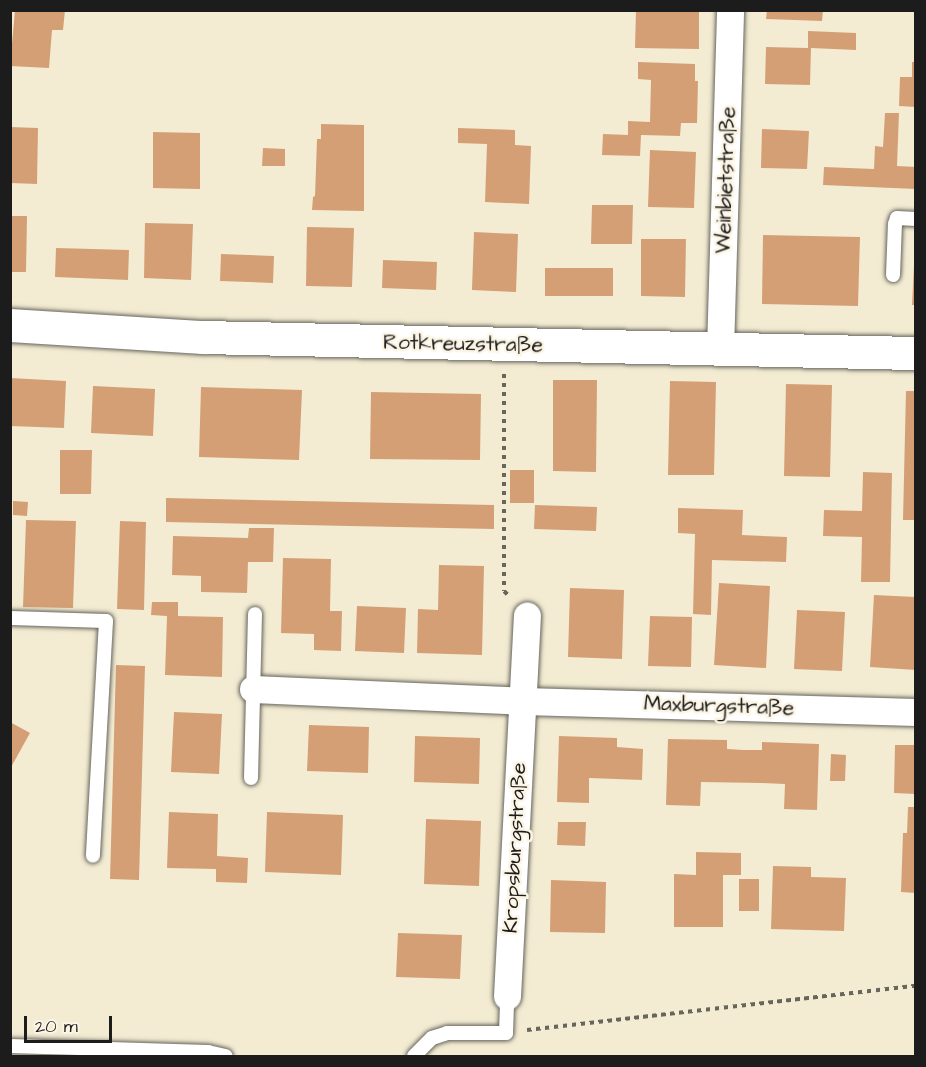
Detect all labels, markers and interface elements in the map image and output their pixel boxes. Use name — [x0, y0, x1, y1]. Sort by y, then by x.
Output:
street label: Weinbietstraße — [711, 106, 741, 254]
street label: Rotkreuzstraße — [383, 330, 543, 358]
street label: Maxburgstraße — [643, 691, 795, 721]
street label: Kropsburgstraße — [498, 762, 532, 934]
scale bar — [27, 1004, 116, 1042]
text: 20 m — [35, 1014, 78, 1039]

